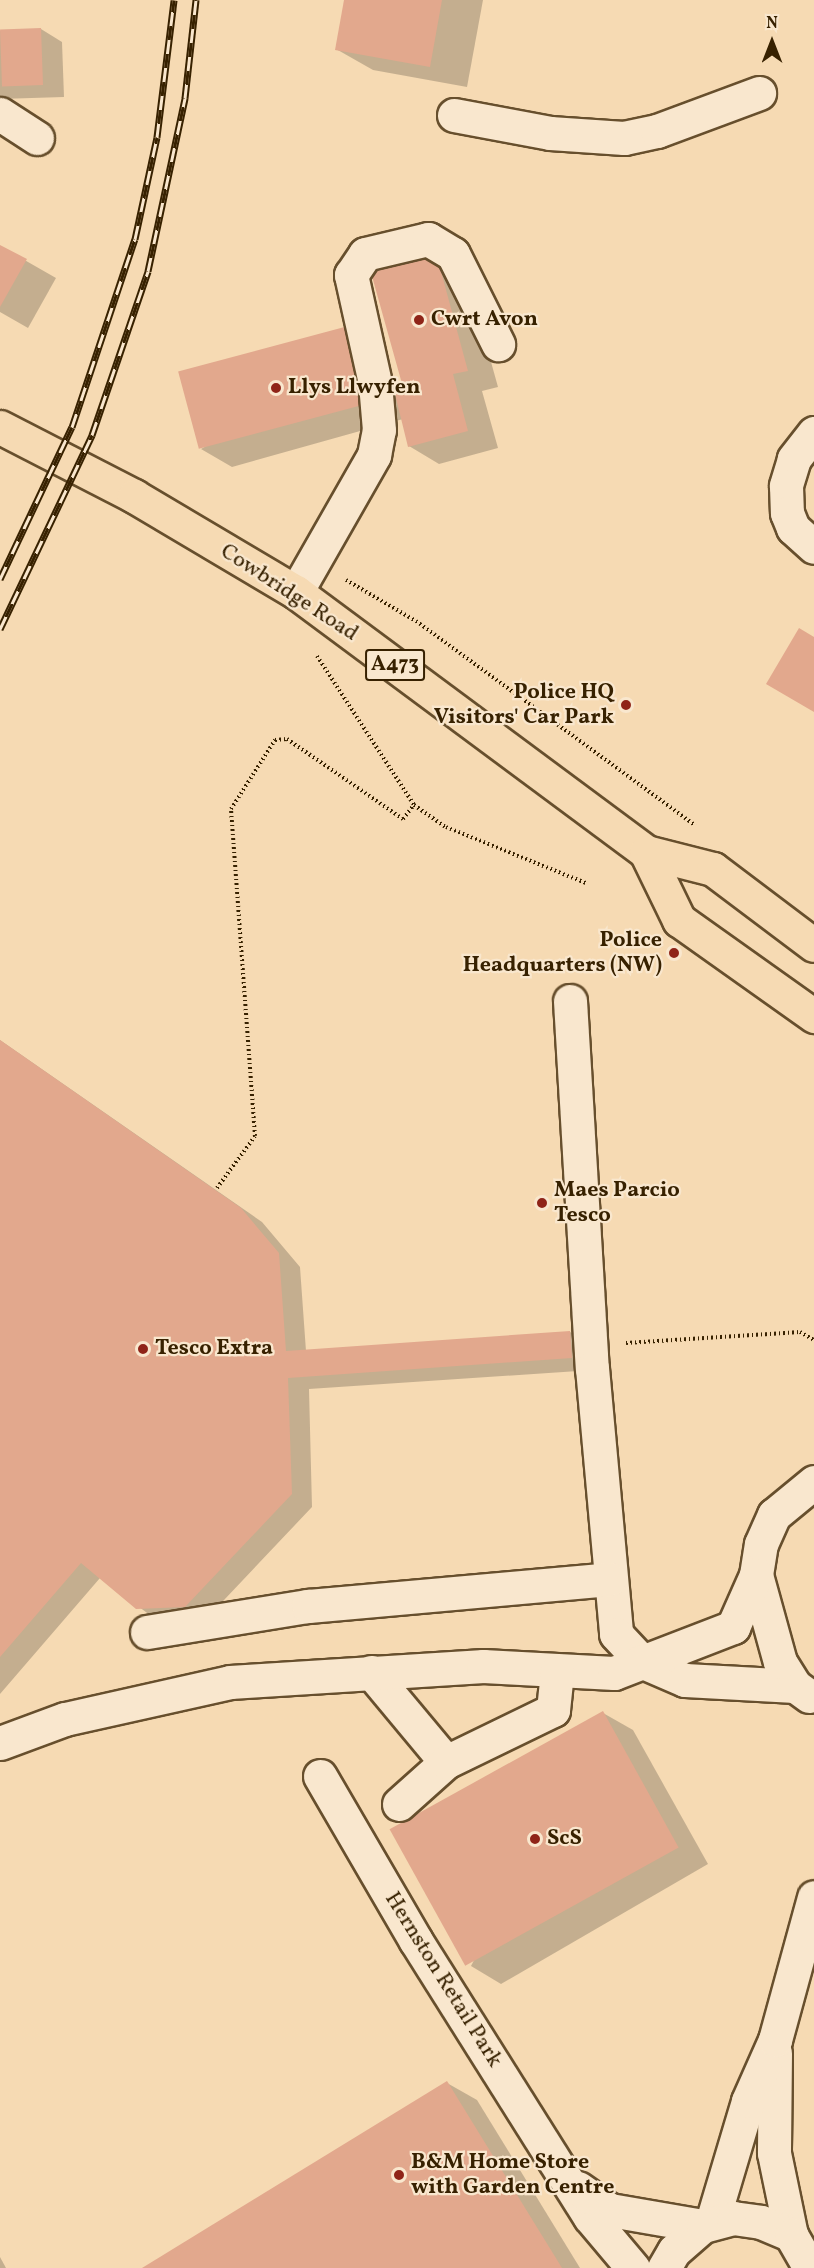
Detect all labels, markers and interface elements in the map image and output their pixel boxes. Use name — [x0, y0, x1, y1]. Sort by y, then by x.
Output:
north arrow — [742, 12, 802, 72]
text: N — [766, 13, 778, 35]
place label: Cwrt Avon — [431, 307, 538, 333]
marker: Cwrt Avon — [412, 313, 426, 327]
place label: Llys Llwyfen — [288, 375, 420, 401]
marker: Llys Llwyfen — [269, 381, 283, 395]
street label: Cowbridge Road — [215, 539, 363, 647]
road number: A473 — [365, 647, 425, 683]
place label: Police HQ Visitors' Car Park — [434, 679, 614, 730]
marker: Police HQ Visitors' Car Park — [619, 698, 633, 712]
place label: Police Headquarters (NW) — [463, 927, 662, 978]
marker: Police Headquarters (NW) — [667, 946, 681, 960]
place label: Maes Parcio Tesco — [554, 1177, 680, 1228]
marker: Maes Parcio Tesco — [535, 1196, 549, 1210]
place label: Tesco Extra — [155, 1336, 273, 1362]
marker: Tesco Extra — [136, 1342, 150, 1356]
place label: ScS — [547, 1826, 582, 1852]
marker: ScS — [528, 1832, 542, 1846]
street label: Hernston Retail Park — [378, 1887, 508, 2073]
place label: B&M Home Store with Garden Centre — [411, 2149, 614, 2200]
marker: B&M Home Store with Garden Centre — [392, 2168, 406, 2182]

